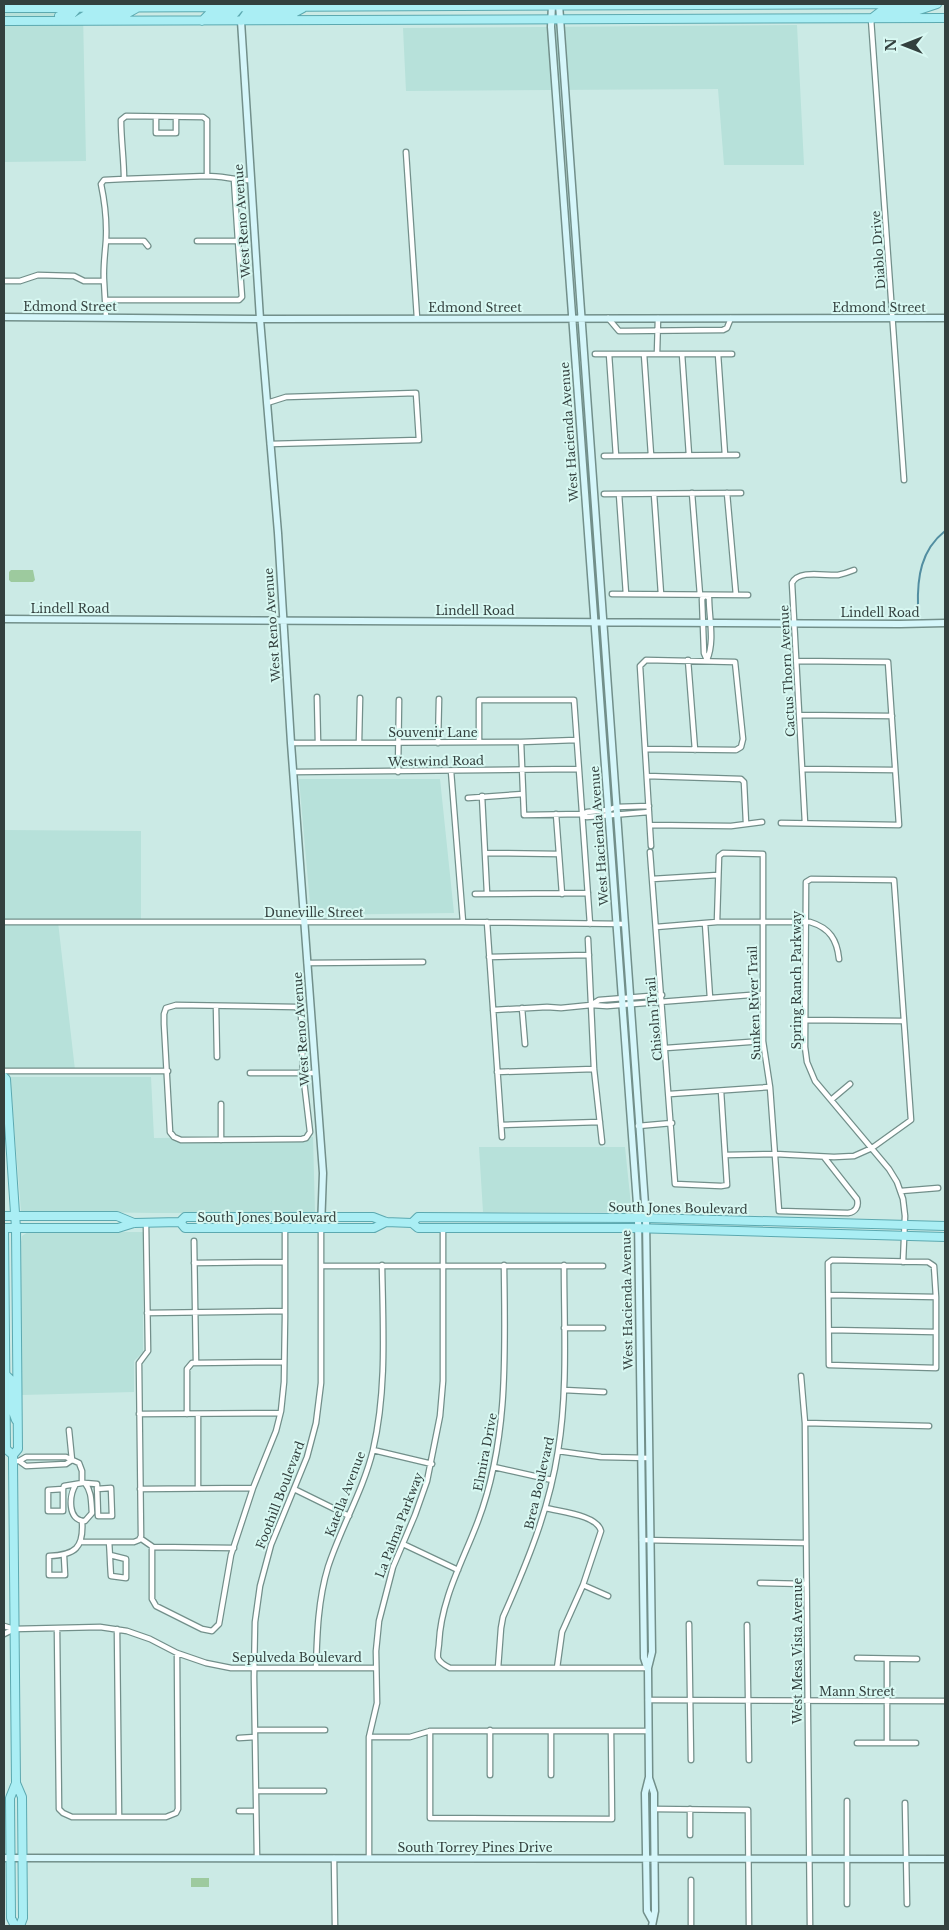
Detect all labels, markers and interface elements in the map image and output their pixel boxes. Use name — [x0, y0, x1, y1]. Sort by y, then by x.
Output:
north arrow — [879, 20, 929, 70]
text: N — [882, 38, 900, 52]
street label: West Reno Avenue — [231, 163, 254, 280]
street label: Diablo Drive — [868, 210, 888, 290]
street label: Edmond Street — [23, 299, 117, 314]
street label: Edmond Street — [428, 300, 522, 315]
street label: Edmond Street — [832, 300, 926, 315]
street label: West Hacienda Avenue — [557, 361, 581, 503]
street label: West Reno Avenue — [261, 567, 284, 684]
street label: Lindell Road — [30, 601, 110, 616]
street label: Lindell Road — [435, 603, 515, 618]
street label: Cactus Thorn Avenue — [776, 604, 798, 737]
street label: Lindell Road — [840, 605, 920, 620]
street label: Souvenir Lane — [388, 725, 478, 740]
street label: Westwind Road — [387, 753, 484, 769]
street label: West Hacienda Avenue — [587, 765, 611, 907]
street label: Duneville Street — [264, 905, 364, 920]
street label: Spring Ranch Parkway — [789, 910, 804, 1049]
street label: Sunken River Trail — [745, 945, 763, 1061]
street label: West Reno Avenue — [290, 971, 313, 1088]
street label: Chisolm Trail — [643, 976, 665, 1062]
street label: South Jones Boulevard — [608, 1199, 748, 1217]
street label: South Jones Boulevard — [197, 1210, 337, 1225]
street label: West Hacienda Avenue — [618, 1230, 636, 1371]
street label: Elmira Drive — [470, 1411, 500, 1492]
street label: Brea Boulevard — [521, 1435, 557, 1531]
street label: Foothill Boulevard — [252, 1439, 308, 1551]
street label: Katella Avenue — [322, 1449, 368, 1539]
street label: La Palma Parkway — [372, 1470, 426, 1580]
street label: West Mesa Vista Avenue — [790, 1578, 805, 1725]
street label: Sepulveda Boulevard — [232, 1650, 362, 1665]
street label: Mann Street — [819, 1684, 895, 1699]
street label: South Torrey Pines Drive — [397, 1840, 553, 1855]

